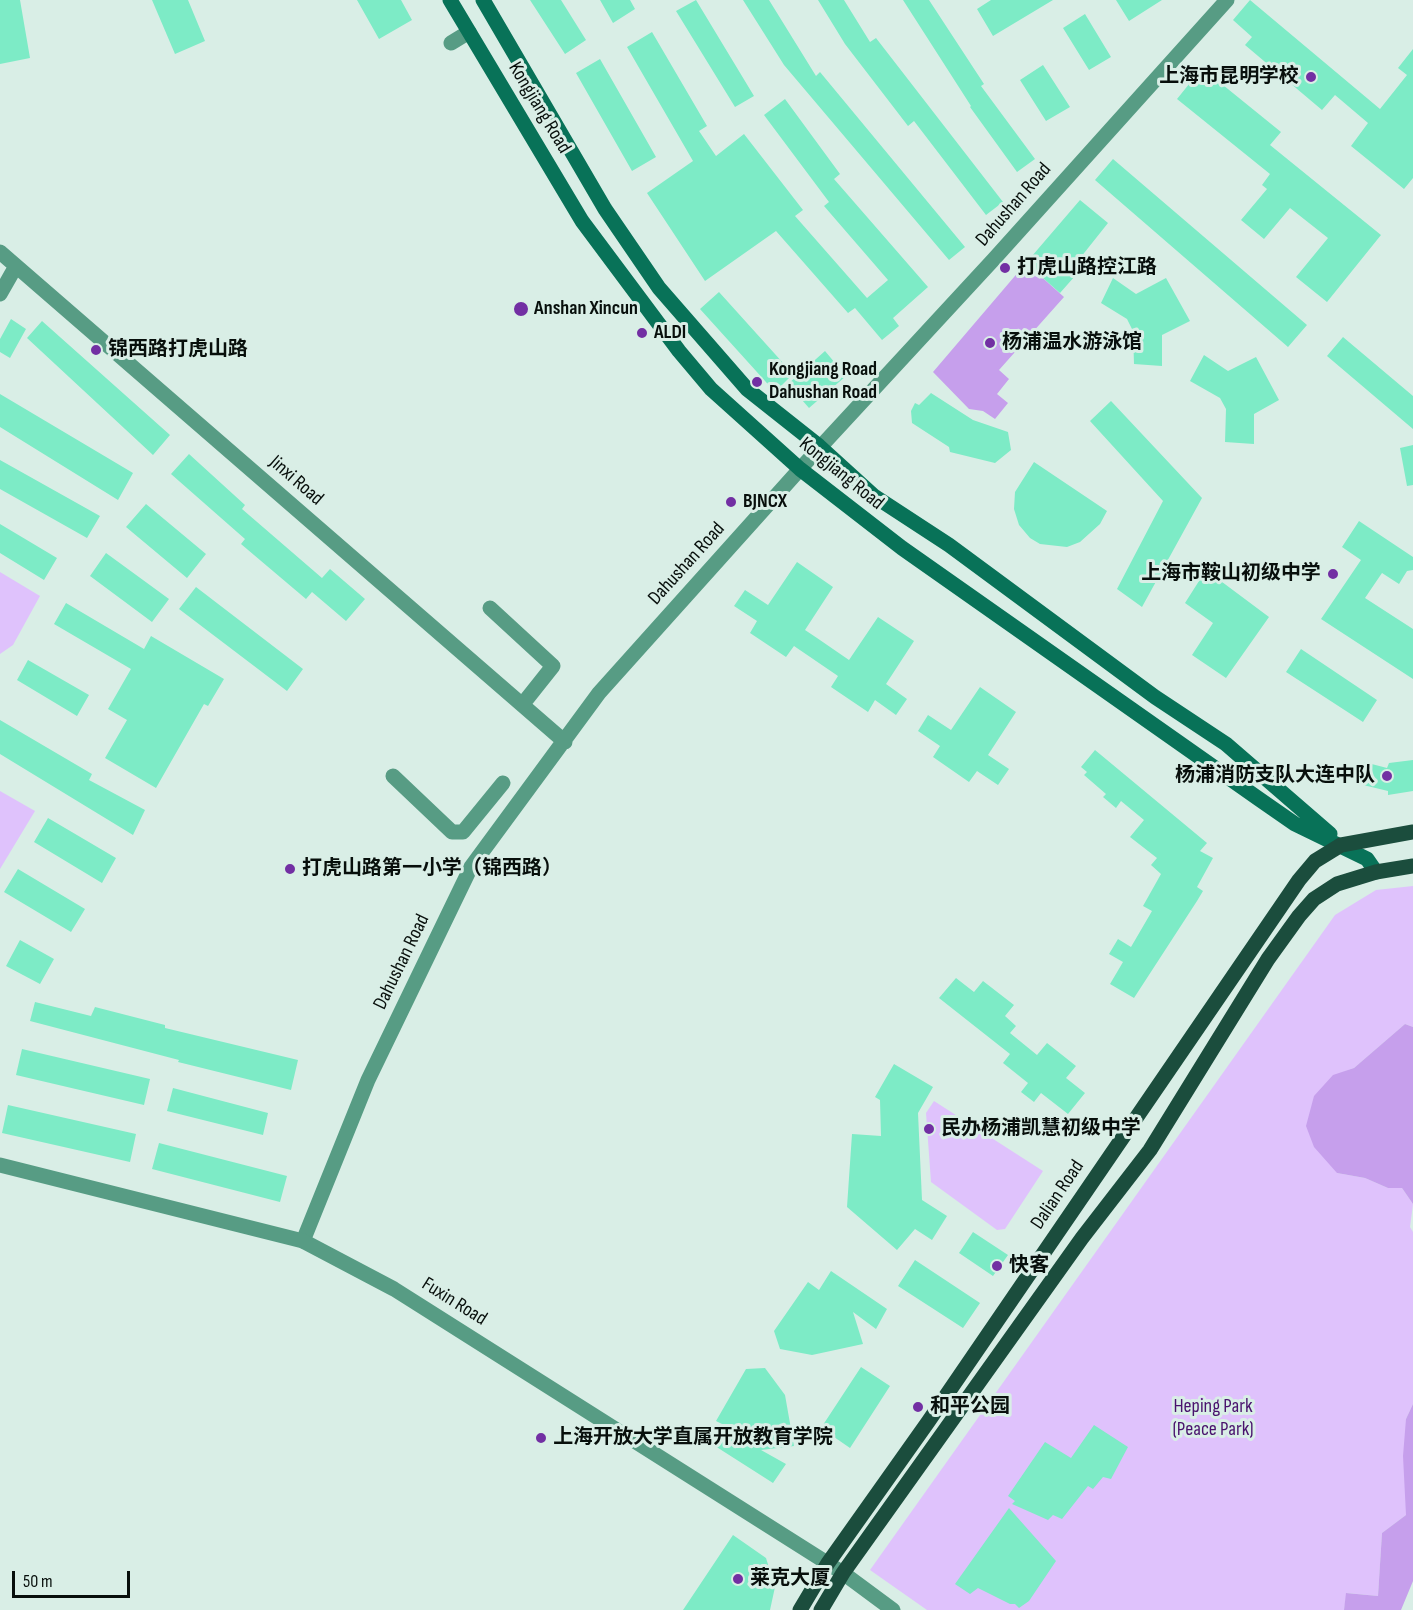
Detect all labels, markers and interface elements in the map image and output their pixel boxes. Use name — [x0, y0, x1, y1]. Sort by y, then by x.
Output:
street label: Kongjiang Road — [502, 58, 576, 158]
place label: 上海市昆明学校 — [1159, 65, 1299, 89]
marker: 上海市昆明学校 — [1304, 70, 1318, 84]
street label: Dahushan Road — [971, 158, 1057, 252]
place label: 打虎山路控江路 — [1017, 256, 1157, 280]
marker: 打虎山路控江路 — [998, 261, 1012, 275]
place label: Anshan Xincun — [534, 297, 638, 321]
marker: Anshan Xincun — [512, 300, 530, 318]
place label: ALDI — [654, 321, 686, 345]
marker: ALDI — [635, 326, 649, 340]
place label: 杨浦温水游泳馆 — [1002, 331, 1142, 355]
marker: 杨浦温水游泳馆 — [983, 336, 997, 350]
place label: 锦西路打虎山路 — [108, 338, 248, 362]
marker: 锦西路打虎山路 — [89, 343, 103, 357]
place label: Kongjiang Road Dahushan Road — [769, 358, 877, 405]
marker: Kongjiang Road Dahushan Road — [750, 375, 764, 389]
street label: Kongjiang Road — [794, 433, 888, 515]
street label: Jinxi Road — [264, 451, 328, 511]
place label: BJNCX — [743, 490, 787, 514]
marker: BJNCX — [724, 495, 738, 509]
street label: Dahushan Road — [644, 518, 730, 610]
place label: 上海市鞍山初级中学 — [1141, 562, 1321, 586]
marker: 上海市鞍山初级中学 — [1326, 567, 1340, 581]
place label: 杨浦消防支队大连中队 — [1175, 764, 1375, 788]
marker: 杨浦消防支队大连中队 — [1380, 769, 1394, 783]
place label: 打虎山路第一小学（锦西路） — [302, 857, 562, 881]
marker: 打虎山路第一小学（锦西路） — [283, 862, 297, 876]
street label: Dahushan Road — [369, 911, 435, 1013]
place label: 民办杨浦凯慧初级中学 — [941, 1117, 1141, 1141]
marker: 民办杨浦凯慧初级中学 — [922, 1122, 936, 1136]
street label: Dalian Road — [1026, 1156, 1090, 1234]
place label: 快客 — [1009, 1254, 1049, 1278]
marker: 快客 — [990, 1259, 1004, 1273]
street label: Fuxin Road — [417, 1273, 491, 1331]
place label: 和平公园 — [930, 1395, 1010, 1419]
park label: Heping Park (Peace Park) — [1172, 1395, 1254, 1442]
marker: 和平公园 — [911, 1400, 925, 1414]
place label: 上海开放大学直属开放教育学院 — [553, 1426, 833, 1450]
marker: 上海开放大学直属开放教育学院 — [534, 1431, 548, 1445]
scale bar — [15, 1559, 134, 1597]
place label: 莱克大厦 — [750, 1567, 830, 1591]
text: 50 m — [23, 1571, 53, 1592]
marker: 莱克大厦 — [731, 1572, 745, 1586]

